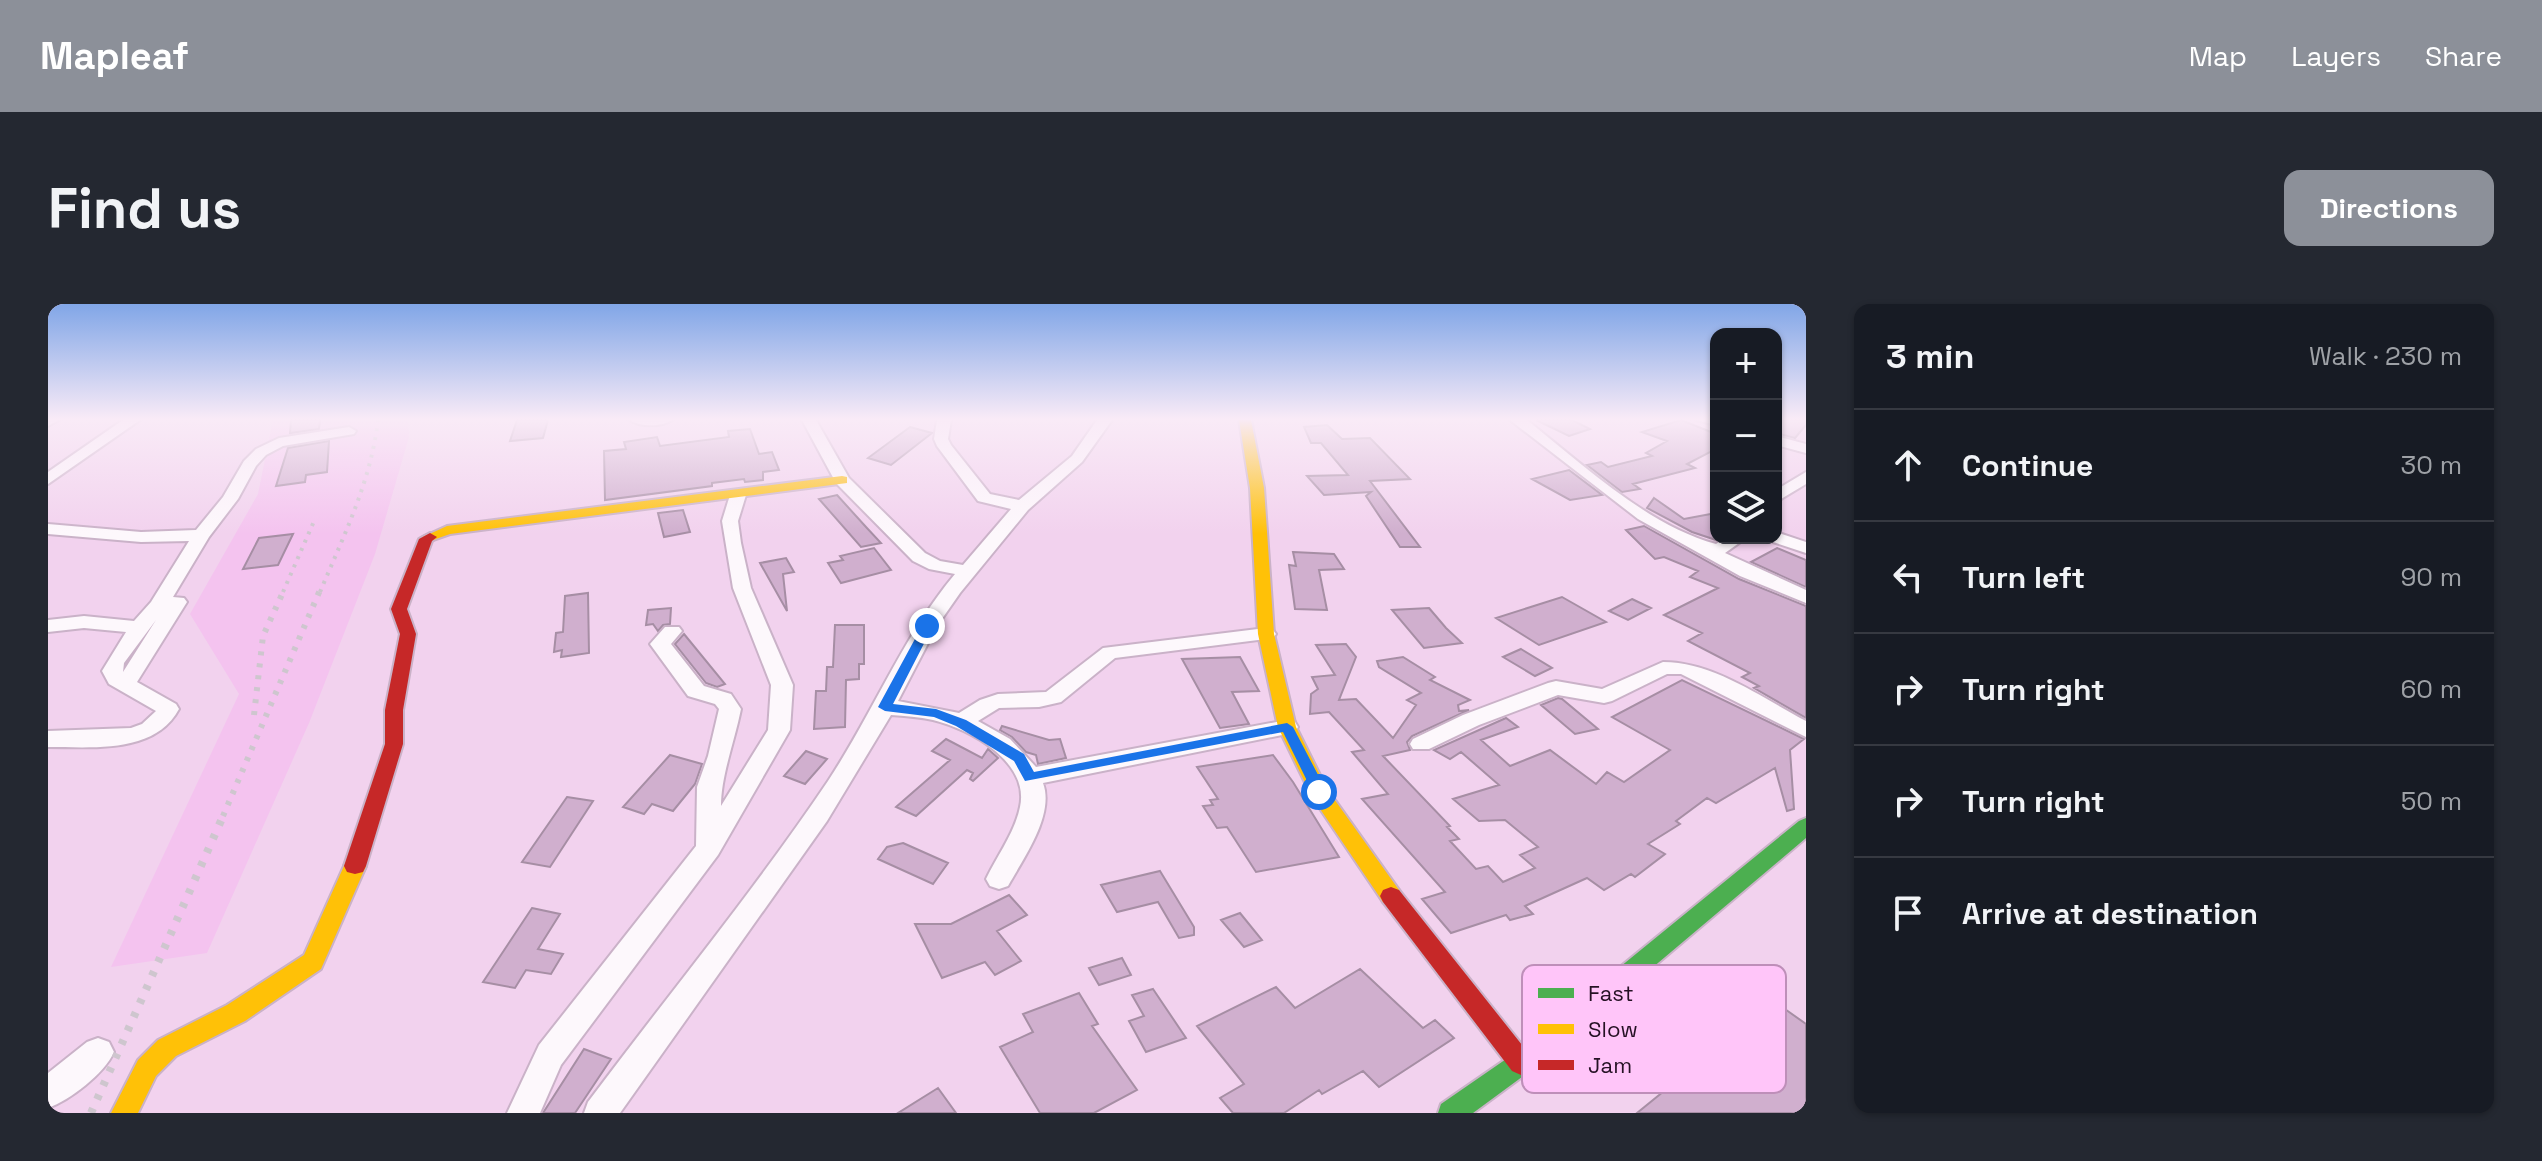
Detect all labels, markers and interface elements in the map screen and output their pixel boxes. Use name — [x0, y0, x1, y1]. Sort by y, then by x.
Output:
text: Mapleaf — [40, 32, 189, 80]
text: Map — [2189, 38, 2247, 74]
text: Layers — [2291, 38, 2381, 74]
text: Share — [2425, 38, 2502, 74]
button: Directions — [2284, 170, 2494, 246]
text: Find us — [48, 173, 241, 244]
map controls — [1710, 328, 1782, 544]
button: + — [1710, 328, 1782, 400]
text: 3 min — [1886, 335, 1974, 378]
text: Walk · 230 m — [2309, 339, 2462, 373]
button: − — [1710, 400, 1782, 472]
icon: ahead — [1886, 443, 1930, 487]
text: Continue — [1962, 446, 2093, 485]
text: 30 m — [2401, 448, 2462, 482]
button: layers — [1710, 472, 1782, 544]
icon: left — [1886, 555, 1930, 599]
text: Turn left — [1962, 558, 2085, 597]
text: 90 m — [2400, 560, 2462, 594]
route end — [909, 608, 945, 644]
icon: right — [1886, 667, 1930, 711]
text: Turn right — [1962, 670, 2105, 709]
text: 60 m — [2400, 672, 2462, 706]
route start — [1301, 774, 1337, 810]
icon: right — [1886, 779, 1930, 823]
text: Turn right — [1962, 782, 2105, 821]
text: 50 m — [2401, 784, 2462, 818]
icon: arrive — [1886, 891, 1930, 935]
text: Arrive at destination — [1962, 894, 2258, 933]
legend — [1522, 965, 1786, 1093]
text: Fast — [1588, 979, 1634, 1007]
text: Slow — [1588, 1015, 1638, 1043]
text: Jam — [1588, 1051, 1632, 1079]

